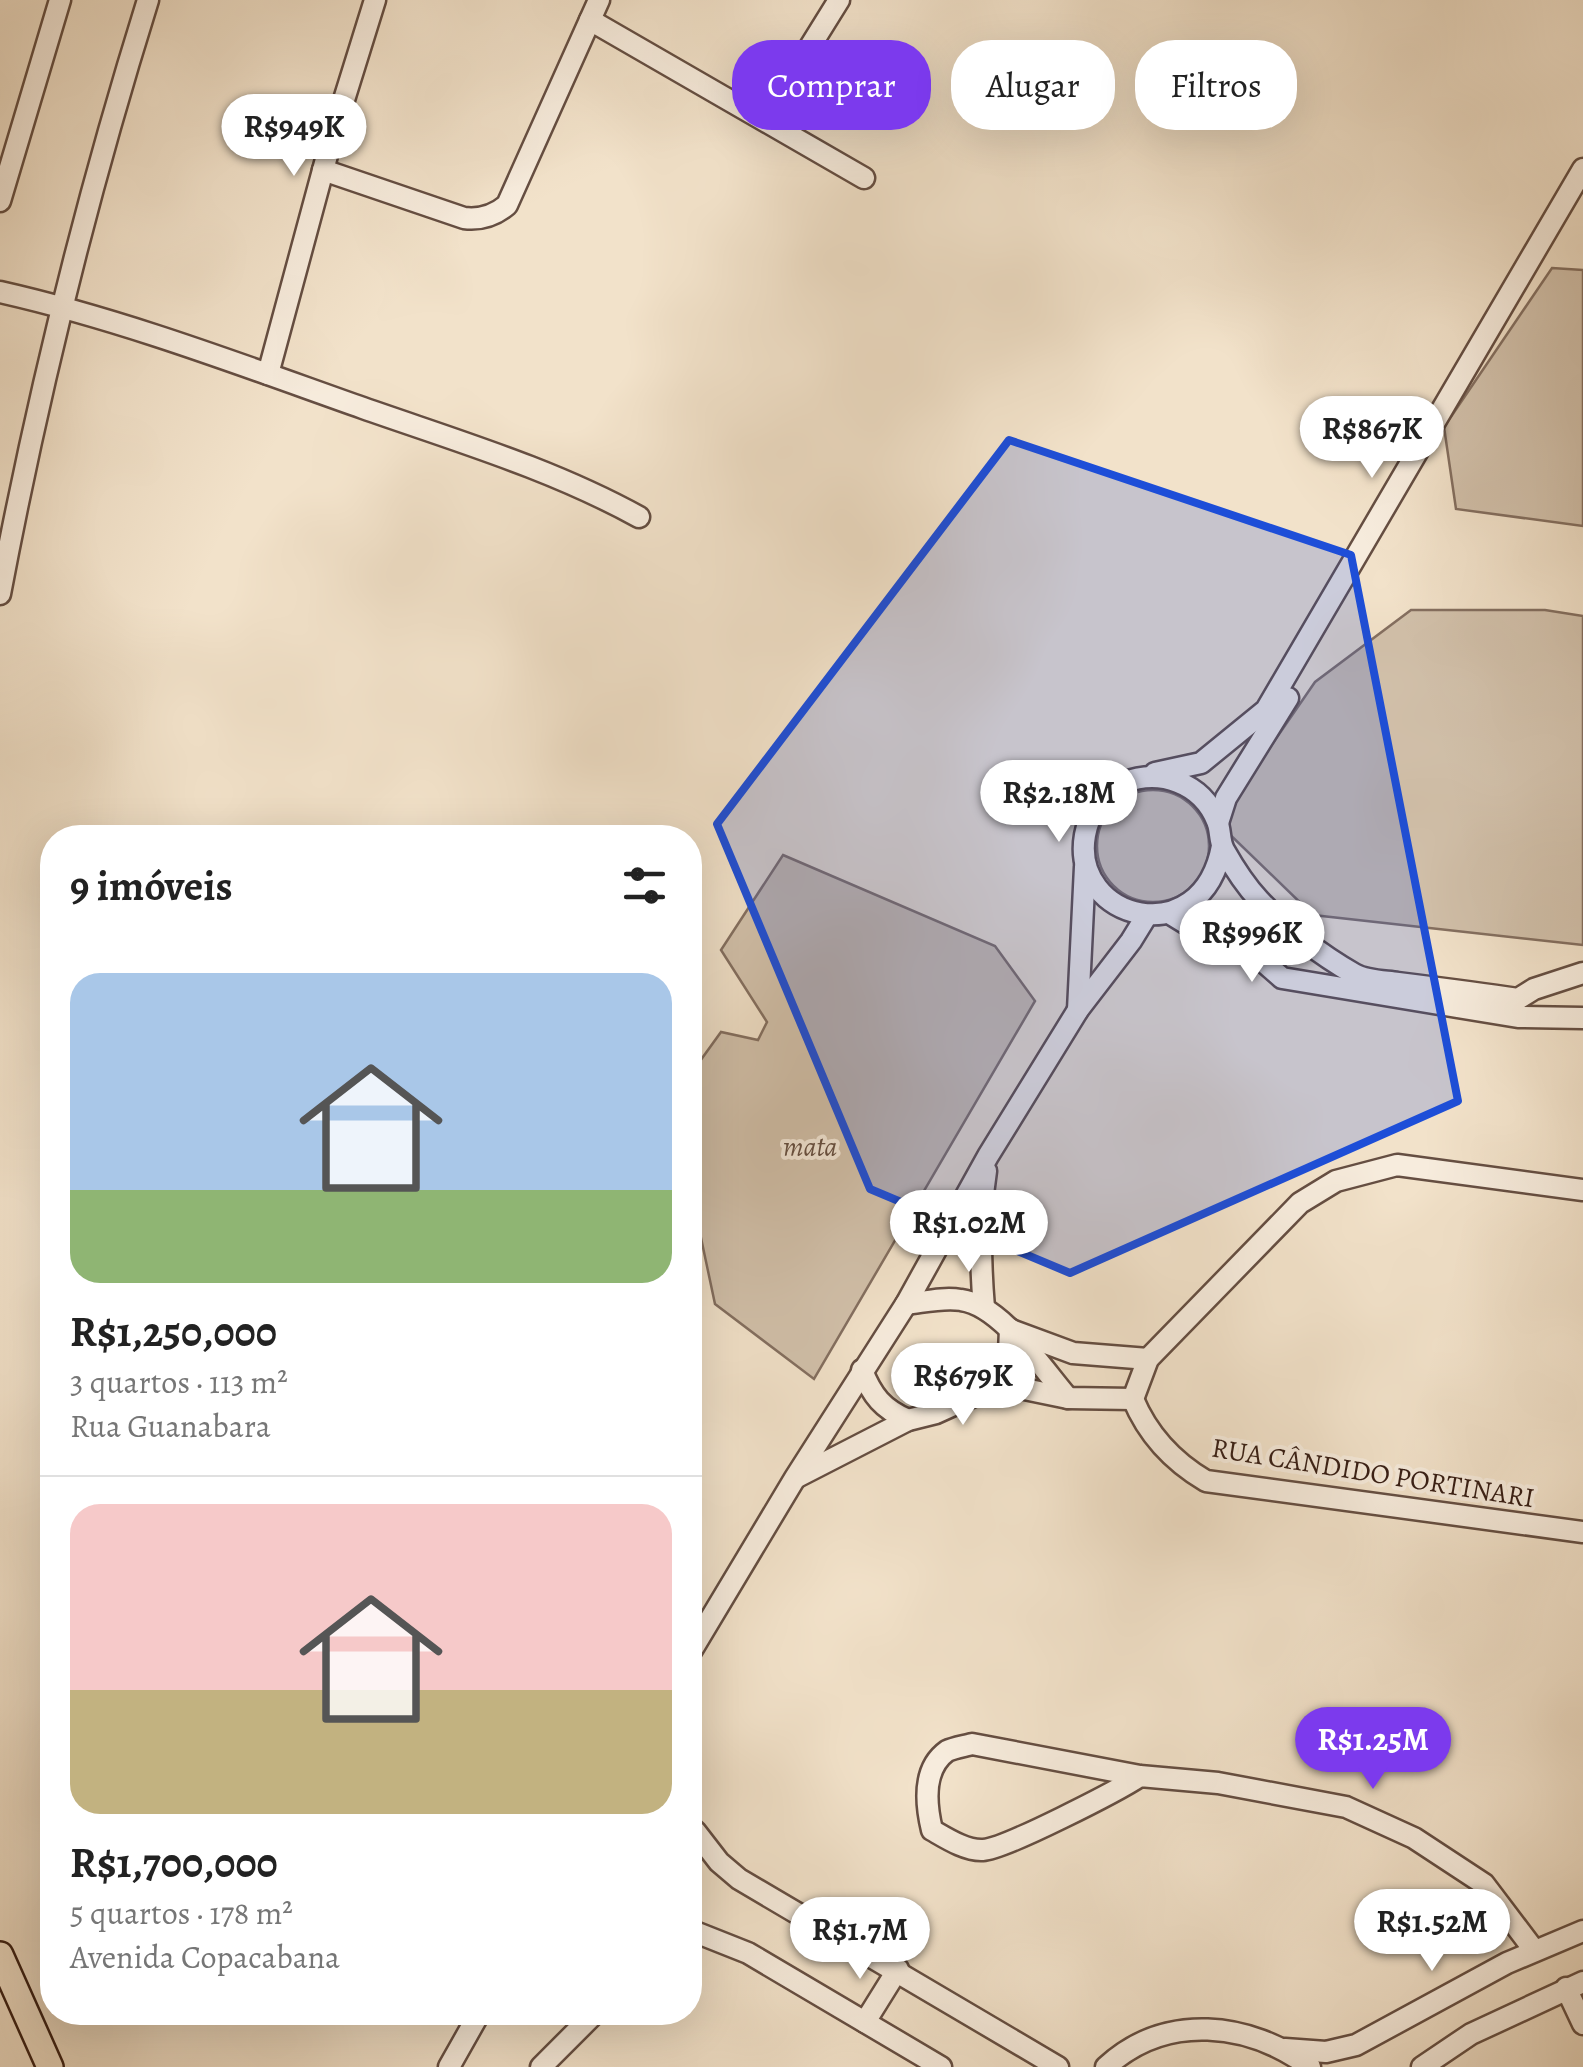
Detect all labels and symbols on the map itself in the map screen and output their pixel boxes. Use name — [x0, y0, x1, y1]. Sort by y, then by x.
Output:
pin: R$949K — [213, 94, 375, 179]
pin: R$867K — [1291, 396, 1453, 481]
pin: R$2.18M — [967, 760, 1151, 845]
pin: R$996K — [1171, 900, 1333, 985]
park label: mata — [783, 1128, 837, 1166]
pin: R$1.02M — [877, 1190, 1061, 1275]
pin: R$679K — [882, 1343, 1044, 1428]
street label: RUA CÂNDIDO PORTINARI — [1209, 1429, 1537, 1517]
pin: R$1.25M — [1281, 1707, 1465, 1792]
pin: R$1.52M — [1340, 1889, 1524, 1974]
pin: R$1.7M — [779, 1897, 941, 1982]

